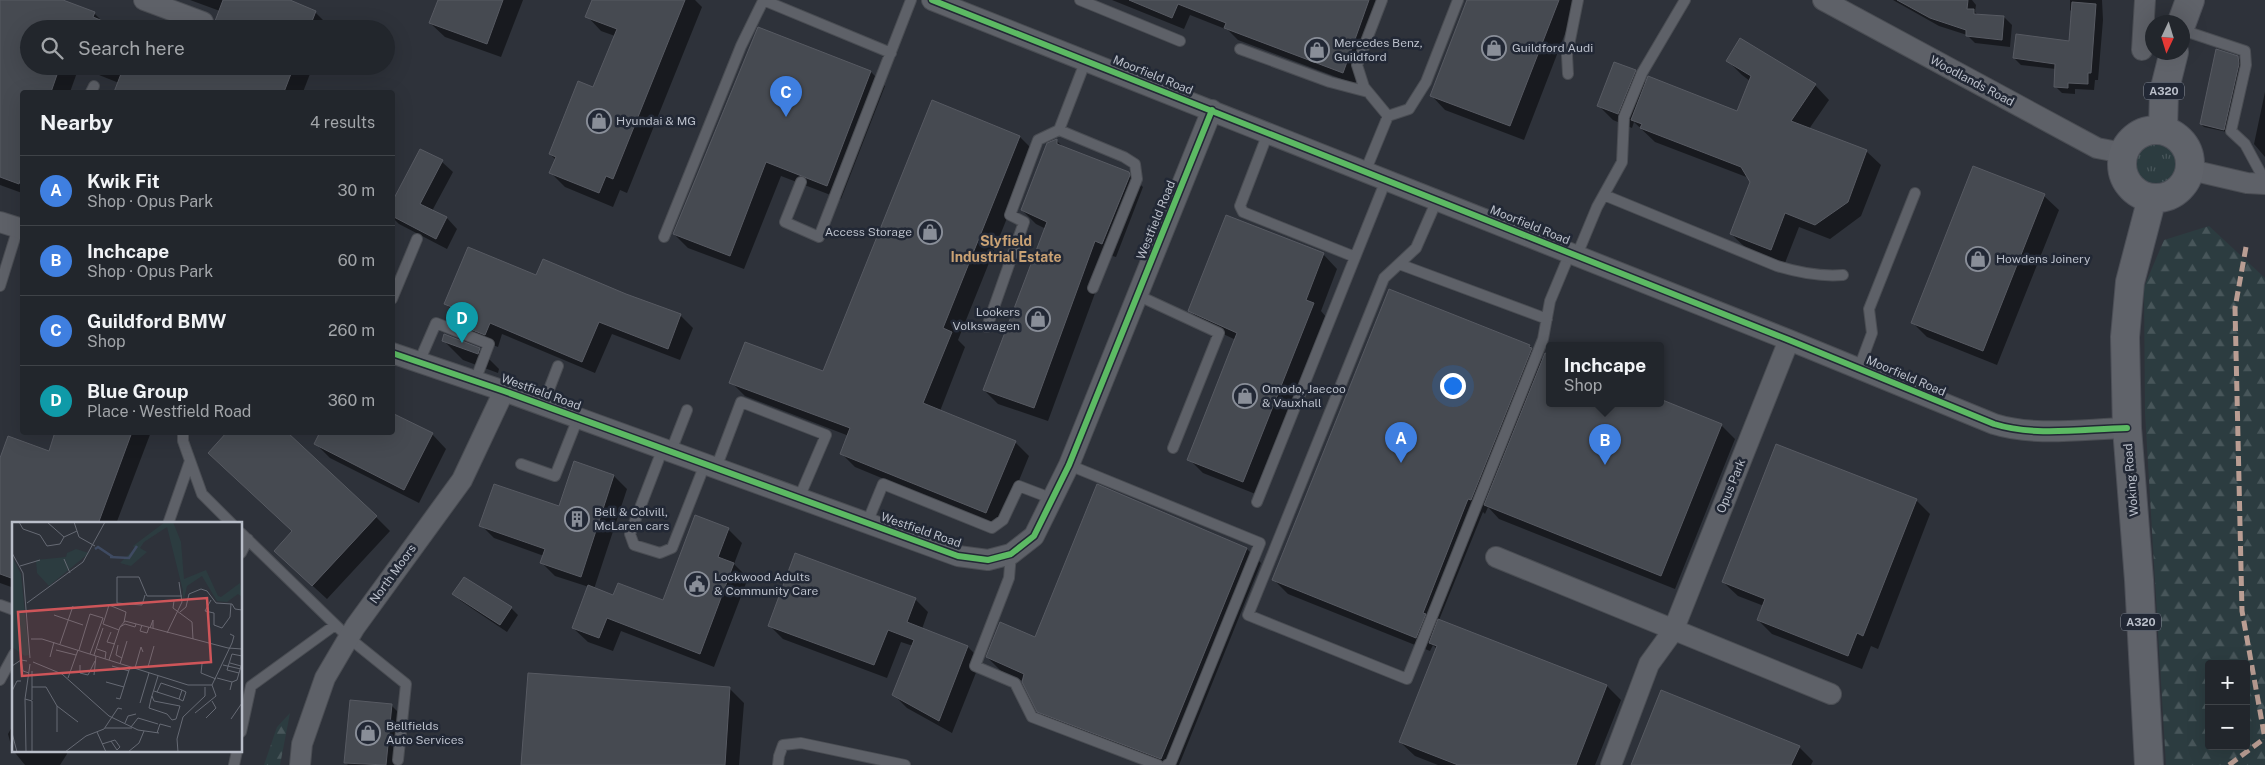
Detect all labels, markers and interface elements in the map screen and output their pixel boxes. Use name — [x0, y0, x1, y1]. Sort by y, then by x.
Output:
north arrow — [2145, 15, 2190, 60]
search box — [20, 20, 395, 75]
icon: search — [38, 34, 66, 62]
shop icon: Guildford Audi — [1481, 35, 1507, 61]
place label: Mercedes Benz, Guildford — [1334, 36, 1423, 64]
text: Search here — [78, 37, 185, 59]
shop icon: Mercedes Benz, Guildford — [1304, 37, 1330, 63]
place label: Guildford Audi — [1512, 41, 1593, 55]
street label: Moorfield Road — [1111, 53, 1195, 97]
street label: Woodlands Road — [1927, 53, 2017, 109]
pin: C — [770, 76, 802, 117]
road number: A320 — [2144, 82, 2184, 100]
shop icon: Hyundai & MG — [586, 108, 612, 134]
text: Nearby — [40, 110, 113, 135]
text: 4 results — [310, 113, 375, 132]
place label: Hyundai & MG — [616, 114, 696, 128]
text: Kwik Fit — [87, 170, 160, 192]
street label: Westfield Road — [1134, 178, 1178, 262]
text: A — [50, 181, 62, 200]
text: 30 m — [338, 181, 375, 200]
text: Shop · Opus Park — [87, 192, 213, 211]
street label: Moorfield Road — [1488, 203, 1572, 247]
shop icon: Access Storage — [917, 219, 943, 245]
place label: Access Storage — [825, 225, 912, 239]
district label: Slyfield Industrial Estate — [950, 233, 1062, 265]
text: Inchcape — [87, 240, 169, 262]
shop icon: Howdens Joinery — [1965, 246, 1991, 272]
text: B — [51, 251, 61, 270]
text: 60 m — [338, 251, 375, 270]
place label: Howdens Joinery — [1996, 252, 2091, 266]
text: Shop · Opus Park — [87, 262, 213, 281]
pin: D — [446, 302, 478, 343]
place label: Lookers Volkswagen — [953, 305, 1020, 333]
shop icon: Lookers Volkswagen — [1025, 306, 1051, 332]
text: Guildford BMW — [87, 310, 226, 332]
text: C — [50, 321, 62, 340]
text: 260 m — [328, 321, 375, 340]
text: Shop — [87, 332, 126, 351]
popup — [1546, 342, 1664, 407]
street label: Moorfield Road — [1864, 353, 1948, 399]
text: Inchcape — [1564, 354, 1646, 376]
street label: Westfield Road — [499, 371, 583, 413]
your location — [1440, 373, 1466, 399]
text: Shop — [1564, 376, 1602, 395]
text: Blue Group — [87, 380, 189, 402]
place label: Omodo, Jaecoo & Vauxhall — [1262, 382, 1346, 410]
shop icon: Omodo, Jaecoo & Vauxhall — [1232, 383, 1258, 409]
text: D — [50, 391, 62, 410]
text: 360 m — [328, 391, 375, 410]
text: Place · Westfield Road — [87, 402, 251, 421]
pin: A — [1385, 422, 1417, 463]
pin: B — [1589, 424, 1621, 465]
street label: Woking Road — [2121, 443, 2141, 517]
street label: Opus Park — [1714, 457, 1748, 515]
place label: Bell & Colvill, McLaren cars — [594, 505, 669, 533]
building icon: Bell & Colvill, McLaren cars — [564, 506, 590, 532]
street label: Westfield Road — [879, 510, 963, 550]
inset map — [12, 522, 242, 752]
street label: North Moors — [367, 542, 419, 606]
place label: Lockwood Adults & Community Care — [714, 570, 819, 598]
public building icon: Lockwood Adults & Community Care — [684, 571, 710, 597]
road number: A320 — [2121, 614, 2161, 630]
map controls — [2205, 660, 2250, 750]
button: + — [2205, 660, 2250, 705]
button: − — [2205, 705, 2250, 750]
place label: Bellfields Auto Services — [386, 719, 464, 747]
shop icon: Bellfields Auto Services — [355, 720, 381, 746]

